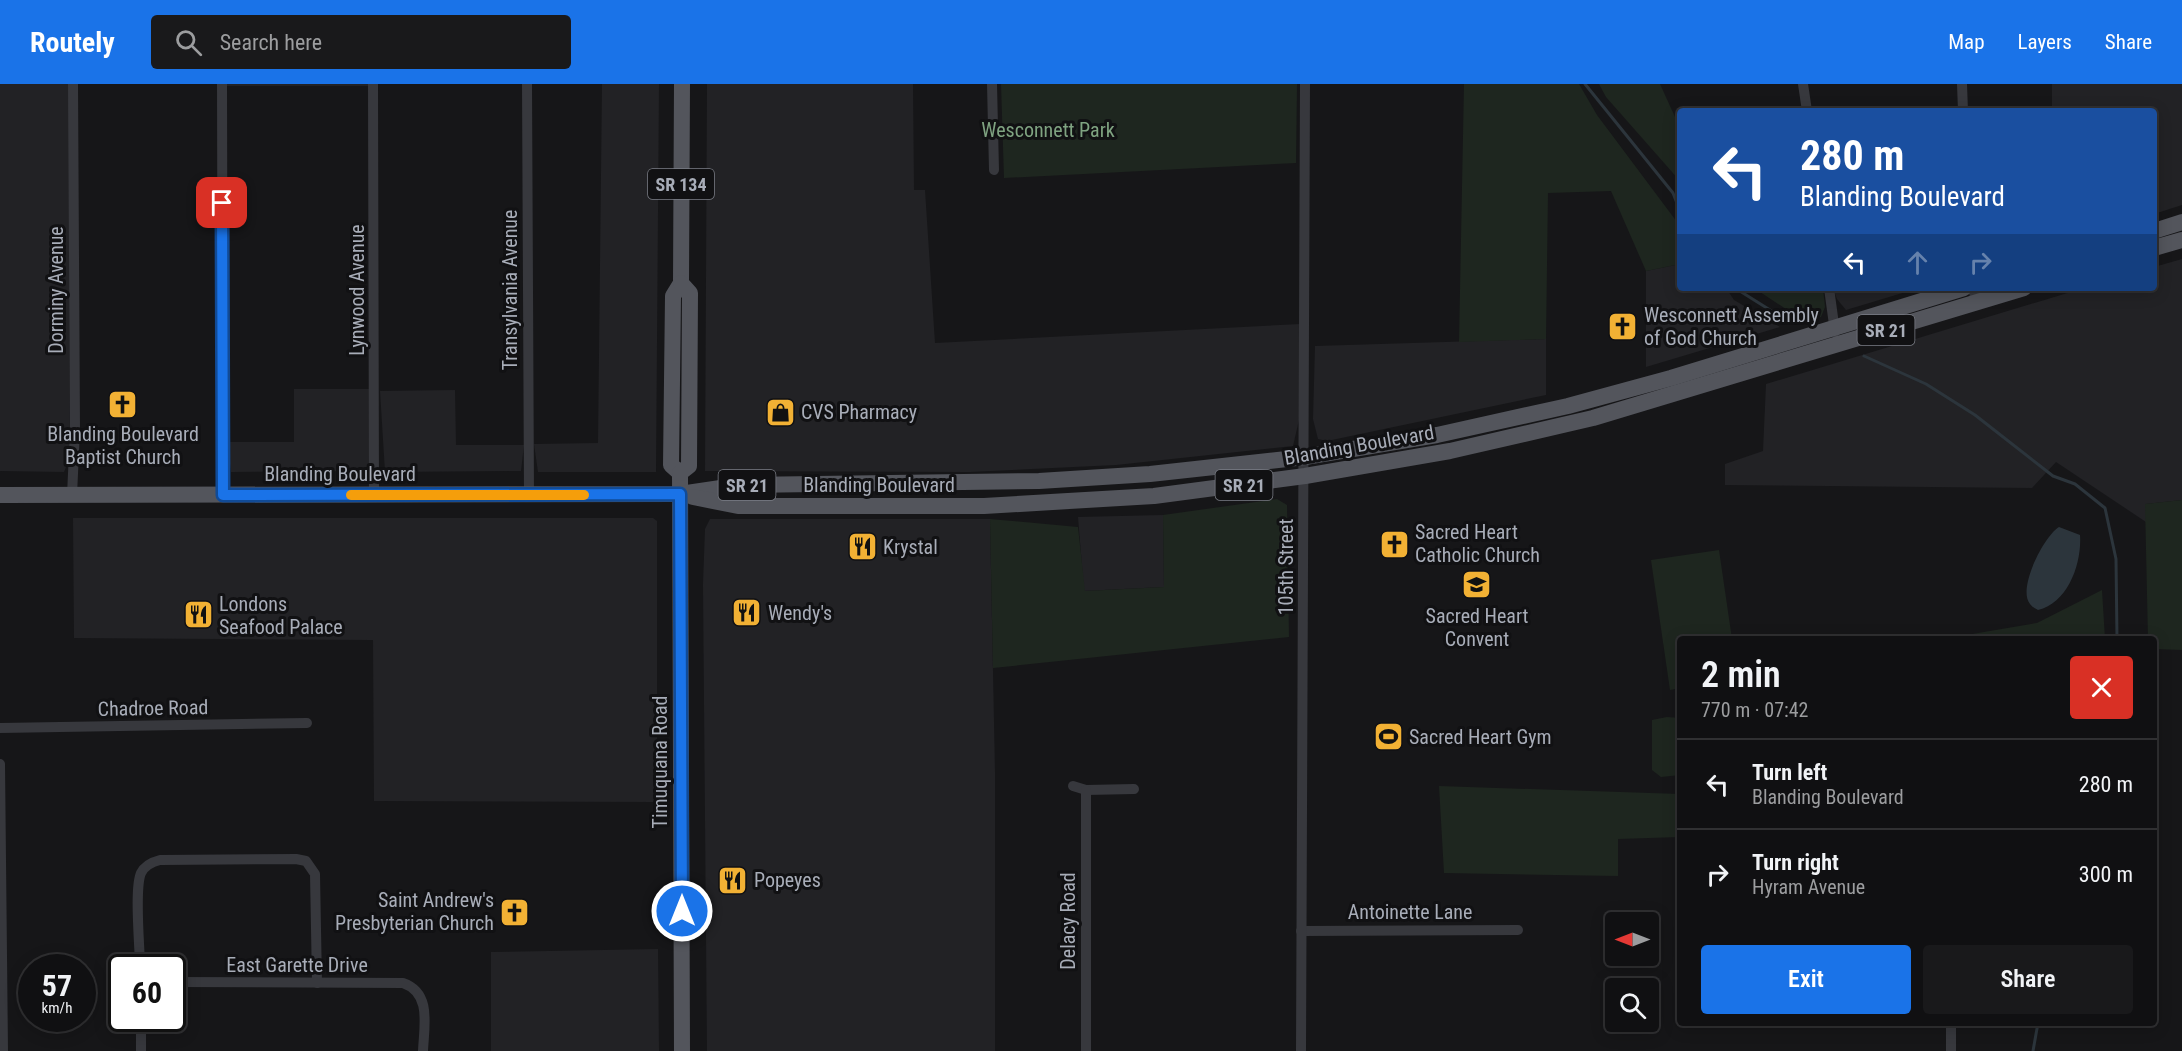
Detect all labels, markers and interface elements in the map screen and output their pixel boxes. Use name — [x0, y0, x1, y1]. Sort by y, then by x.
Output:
search box — [151, 15, 571, 69]
text: Routely — [30, 26, 115, 59]
icon: search — [172, 26, 205, 59]
text: Search here — [220, 30, 322, 55]
text: Map — [1948, 30, 1985, 54]
text: Layers — [2018, 30, 2072, 54]
text: Share — [2105, 30, 2152, 54]
park label: Wesconnett Park — [981, 118, 1115, 142]
text: 280 m — [1800, 131, 1905, 180]
icon: left — [1701, 132, 1779, 210]
road number: SR 134 — [648, 169, 714, 199]
pin — [196, 177, 247, 228]
text: Blanding Boulevard — [1800, 181, 2005, 213]
icon: arrive — [205, 186, 238, 219]
street label: Transylvania Avenue — [498, 210, 522, 370]
street label: Lynwood Avenue — [345, 224, 369, 356]
street label: Dorminy Avenue — [44, 226, 68, 354]
icon: left — [1838, 246, 1871, 279]
icon: ahead — [1901, 246, 1934, 279]
icon: right — [1964, 246, 1997, 279]
place label: Wesconnett Assembly of God Church — [1644, 303, 1819, 350]
church icon: Wesconnett Assembly of God Church — [1607, 310, 1639, 342]
road number: SR 21 — [1858, 315, 1914, 345]
church icon: Blanding Boulevard Baptist Church — [107, 388, 139, 420]
shop icon: CVS Pharmacy — [764, 396, 796, 428]
place label: CVS Pharmacy — [801, 400, 917, 424]
street label: Blanding Boulevard — [1282, 420, 1436, 470]
place label: Blanding Boulevard Baptist Church — [47, 422, 199, 469]
street label: Blanding Boulevard — [264, 462, 416, 486]
road number: SR 21 — [718, 470, 776, 500]
road number: SR 21 — [1216, 470, 1272, 500]
street label: Blanding Boulevard — [803, 473, 955, 497]
street label: 105th Street — [1274, 519, 1298, 615]
place label: Sacred Heart Catholic Church — [1415, 520, 1540, 567]
church icon: Sacred Heart Catholic Church — [1378, 528, 1410, 560]
restaurant icon: Krystal — [846, 531, 878, 563]
place label: Krystal — [883, 535, 938, 559]
school or university icon: Sacred Heart Convent — [1461, 569, 1493, 601]
place label: Londons Seafood Palace — [219, 592, 343, 639]
restaurant icon: Wendy's — [731, 597, 763, 629]
restaurant icon: Londons Seafood Palace — [182, 599, 214, 631]
place label: Wendy's — [768, 601, 832, 625]
place label: Sacred Heart Convent — [1426, 604, 1529, 651]
text: 2 min — [1701, 654, 1781, 696]
button: close — [2070, 656, 2133, 719]
street label: Chadroe Road — [98, 695, 208, 721]
street label: Timuquana Road — [648, 696, 672, 829]
text: 770 m · 07:42 — [1701, 698, 1808, 722]
sports icon: Sacred Heart Gym — [1372, 721, 1404, 753]
place label: Sacred Heart Gym — [1409, 725, 1552, 749]
text: Turn left — [1752, 760, 1827, 785]
icon: left — [1701, 768, 1734, 801]
text: 280 m — [2079, 772, 2133, 797]
text: Blanding Boulevard — [1752, 785, 1904, 809]
text: Turn right — [1752, 850, 1839, 875]
icon: right — [1701, 858, 1734, 891]
text: 300 m — [2079, 862, 2133, 887]
restaurant icon: Popeyes — [717, 864, 749, 896]
place label: Popeyes — [754, 868, 821, 892]
street label: Delacy Road — [1056, 872, 1080, 970]
text: Hyram Avenue — [1752, 875, 1865, 899]
position arrow — [650, 879, 714, 943]
place label: Saint Andrew's Presbyterian Church — [335, 888, 494, 935]
church icon: Saint Andrew's Presbyterian Church — [499, 896, 531, 928]
street label: Antoinette Lane — [1348, 900, 1472, 924]
north arrow — [1605, 912, 1659, 966]
map controls — [1605, 912, 1659, 1032]
button: Exit — [1701, 945, 1911, 1014]
button: Share — [1923, 945, 2133, 1014]
street label: East Garette Drive — [226, 953, 368, 977]
speed limit sign: 60 — [108, 954, 186, 1032]
text: 57 — [42, 968, 72, 1003]
button: search — [1605, 978, 1659, 1032]
text: km/h — [42, 999, 72, 1017]

